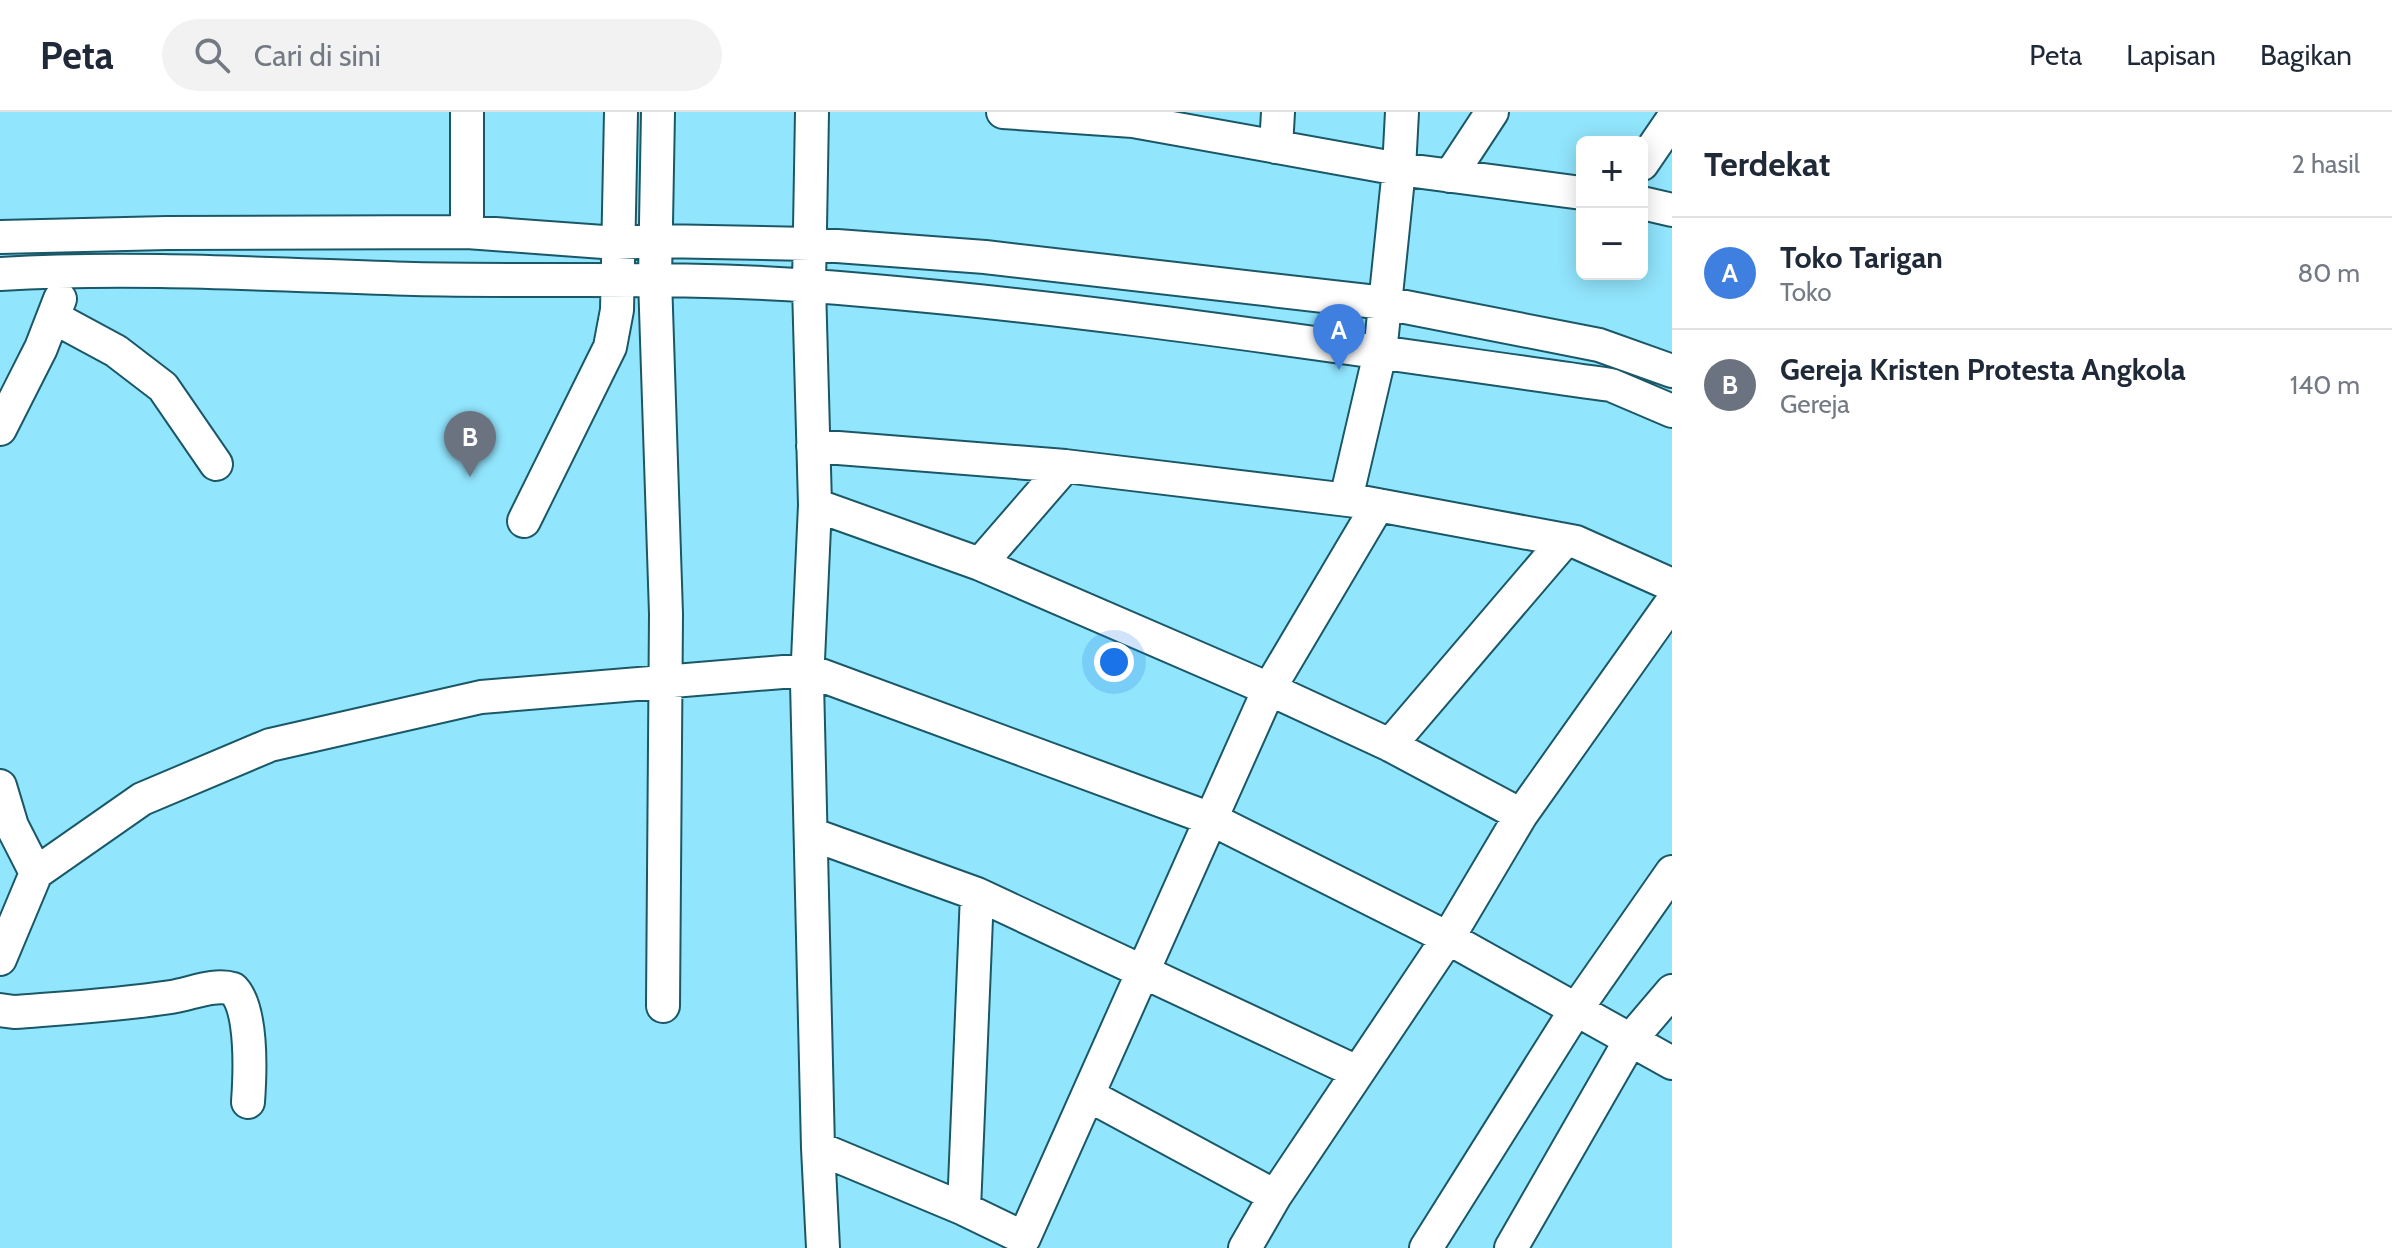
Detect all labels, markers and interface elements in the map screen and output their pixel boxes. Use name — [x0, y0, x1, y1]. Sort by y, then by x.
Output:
search box — [162, 19, 722, 91]
text: Peta — [40, 32, 114, 79]
icon: search — [190, 33, 234, 77]
text: Cari di sini — [254, 37, 381, 74]
text: Peta — [2029, 38, 2082, 72]
text: Lapisan — [2126, 38, 2216, 72]
text: Bagikan — [2260, 38, 2352, 72]
map controls — [1576, 136, 1648, 280]
button: + — [1576, 136, 1648, 208]
text: Terdekat — [1704, 143, 1830, 185]
text: 2 hasil — [2292, 148, 2360, 180]
button: − — [1576, 208, 1648, 280]
text: Toko Tarigan — [1780, 239, 1943, 276]
text: A — [1722, 257, 1738, 289]
text: 80 m — [2297, 257, 2360, 289]
text: Toko — [1780, 276, 1831, 308]
pin: A — [1313, 304, 1365, 370]
text: Gereja Kristen Protesta Angkola — [1780, 351, 2186, 388]
text: B — [1722, 369, 1738, 401]
text: 140 m — [2290, 369, 2360, 401]
text: Gereja — [1780, 388, 1850, 420]
pin: B — [444, 411, 496, 477]
your location — [1094, 642, 1134, 682]

